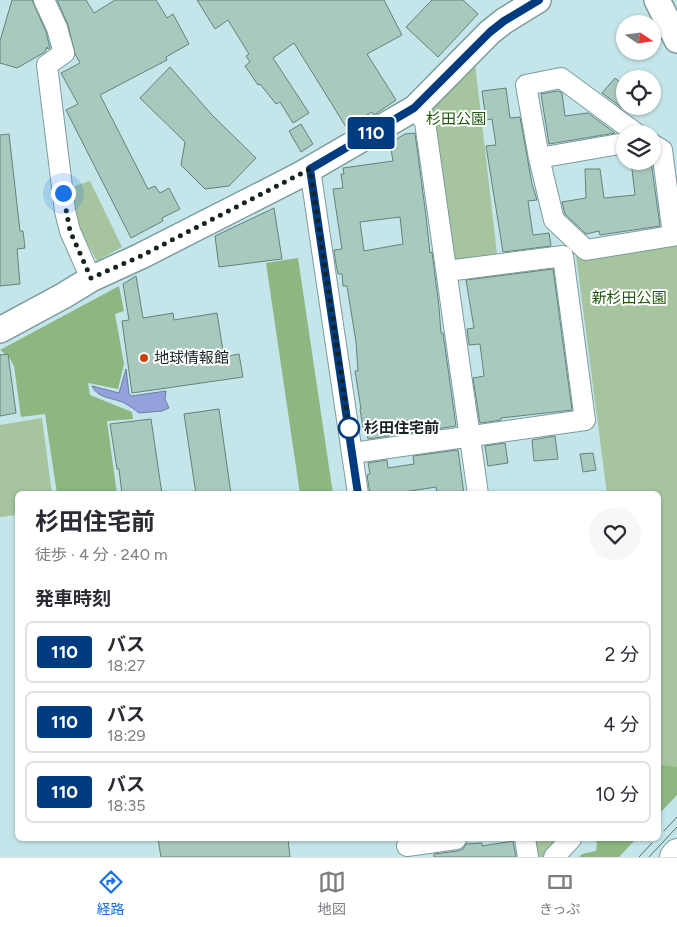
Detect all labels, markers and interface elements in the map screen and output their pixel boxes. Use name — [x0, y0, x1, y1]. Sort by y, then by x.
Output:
north arrow — [616, 15, 661, 60]
map controls — [616, 15, 661, 170]
button: locate — [616, 70, 661, 115]
park label: 杉田公園 — [426, 110, 486, 128]
line badge: 110 — [342, 117, 400, 149]
text: 110 — [358, 122, 384, 144]
button: layers — [616, 125, 661, 170]
your location — [51, 181, 76, 206]
park label: 新杉田公園 — [591, 289, 667, 307]
place label: 地球情報館 — [154, 349, 229, 367]
marker: 地球情報館 — [138, 352, 150, 364]
marker: 杉田住宅前 — [338, 417, 360, 439]
place label: 杉田住宅前 — [364, 419, 439, 437]
text: 杉田住宅前 — [35, 507, 155, 536]
button: heart — [589, 508, 641, 560]
text: 徒歩 · 4 分 · 240 m — [35, 545, 168, 564]
text: 発車時刻 — [35, 587, 111, 610]
text: バス — [107, 633, 145, 656]
text: 110 — [51, 641, 78, 663]
text: 2 分 — [605, 643, 639, 666]
text: 18:27 — [107, 656, 145, 675]
text: バス — [107, 703, 145, 726]
text: 110 — [51, 711, 78, 733]
text: 4 分 — [604, 713, 639, 736]
text: 18:29 — [107, 726, 145, 745]
text: バス — [107, 773, 145, 796]
text: 110 — [51, 781, 78, 803]
text: 10 分 — [595, 783, 639, 806]
text: 18:35 — [107, 796, 145, 815]
tab: 経路 — [97, 868, 125, 918]
tab: 地図 — [318, 868, 346, 918]
tab: きっぷ — [539, 868, 580, 918]

